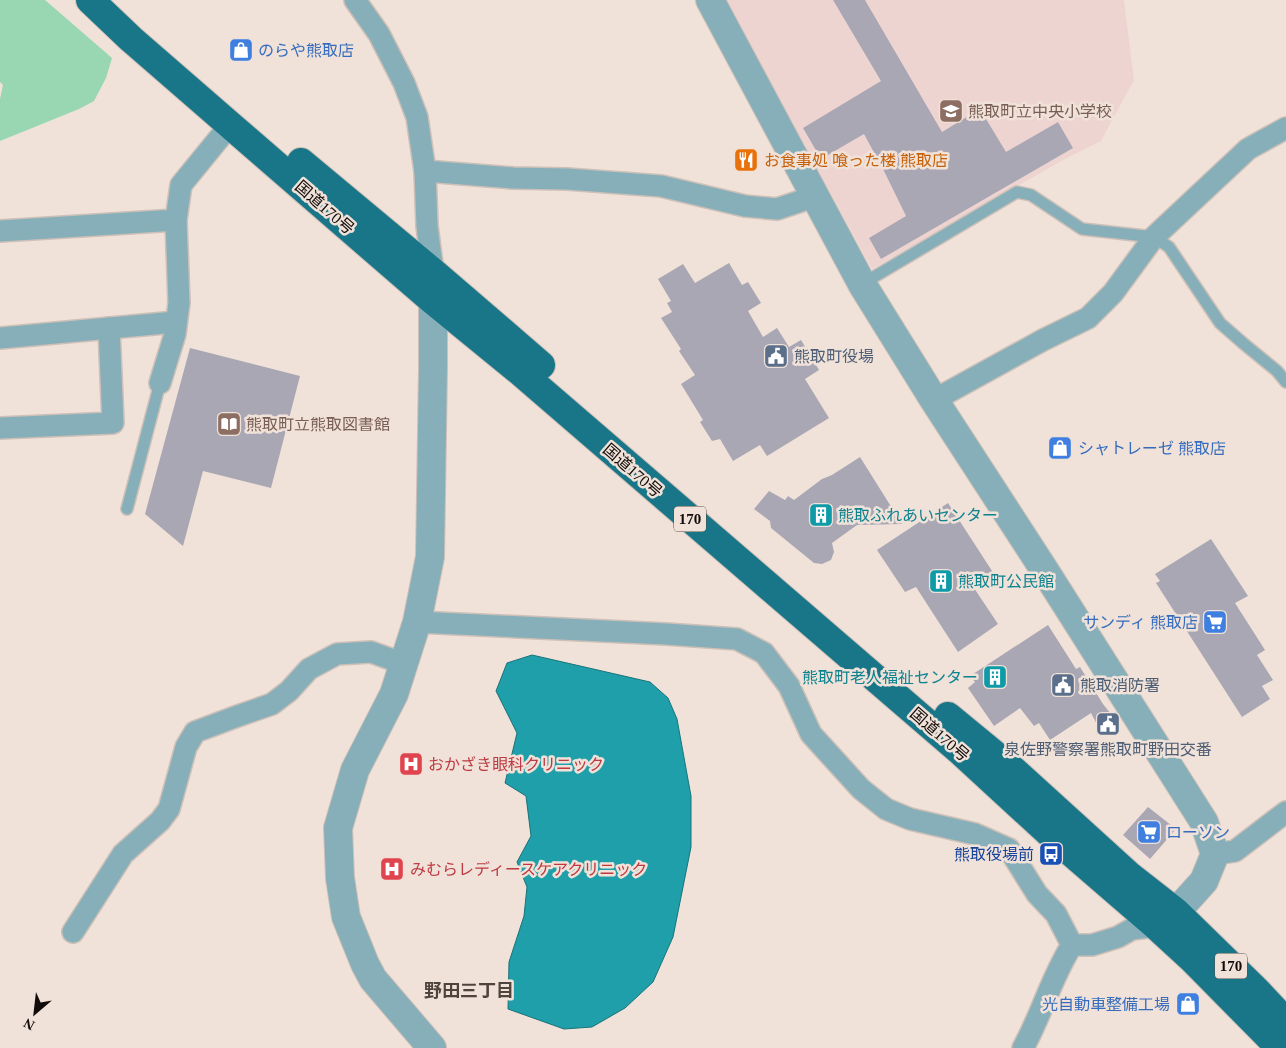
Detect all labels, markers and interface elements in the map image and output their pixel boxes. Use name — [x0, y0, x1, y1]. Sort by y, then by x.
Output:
shop icon: のらや熊取店 — [228, 37, 254, 63]
place label: のらや熊取店 — [258, 42, 354, 59]
school or university icon: 熊取町立中央小学校 — [938, 98, 964, 124]
place label: 熊取町立中央小学校 — [968, 103, 1112, 120]
restaurant icon: お食事処 喰った楼 熊取店 — [733, 147, 759, 173]
place label: お食事処 喰った楼 熊取店 — [764, 152, 948, 169]
street label: 国道170号 — [292, 177, 357, 237]
public building icon: 熊取町役場 — [763, 343, 789, 369]
place label: 熊取町役場 — [794, 348, 874, 365]
library icon: 熊取町立熊取図書館 — [216, 411, 242, 437]
place label: 熊取町立熊取図書館 — [246, 416, 390, 433]
shop icon: シャトレーゼ 熊取店 — [1047, 435, 1073, 461]
street label: 国道170号 — [600, 440, 665, 500]
place label: シャトレーゼ 熊取店 — [1078, 440, 1226, 457]
building icon: 熊取ふれあいセンター — [808, 502, 834, 528]
road number: 170 — [674, 506, 706, 532]
place label: 熊取ふれあいセンター — [838, 507, 998, 524]
building icon: 熊取町公民館 — [928, 568, 954, 594]
place label: 熊取町公民館 — [958, 573, 1054, 590]
supermarket icon: サンディ 熊取店 — [1202, 609, 1228, 635]
place label: サンディ 熊取店 — [1083, 614, 1198, 631]
building icon: 熊取町老人福祉センター — [982, 664, 1008, 690]
place label: 熊取町老人福祉センター — [802, 669, 978, 686]
public building icon: 熊取消防署 — [1050, 672, 1076, 698]
place label: 熊取消防署 — [1080, 677, 1160, 694]
street label: 国道170号 — [907, 704, 972, 764]
public building icon: 泉佐野警察署熊取町野田交番 — [1095, 711, 1121, 737]
place label: 泉佐野警察署熊取町野田交番 — [1004, 741, 1212, 758]
hospital icon: おかざき眼科クリニック — [398, 751, 424, 777]
place label: おかざき眼科クリニック — [428, 756, 604, 773]
supermarket icon: ローソン — [1136, 819, 1162, 845]
place label: ローソン — [1166, 824, 1230, 841]
bus stop icon: 熊取役場前 — [1038, 841, 1064, 867]
place label: 熊取役場前 — [954, 846, 1034, 863]
hospital icon: みむらレディースケアクリニック — [379, 856, 405, 882]
place label: みむらレディースケアクリニック — [410, 861, 647, 878]
road number: 170 — [1215, 954, 1247, 978]
district label: 野田三丁目 — [424, 981, 514, 1001]
north arrow — [10, 988, 60, 1038]
shop icon: 光自動車整備工場 — [1175, 991, 1201, 1017]
place label: 光自動車整備工場 — [1042, 996, 1170, 1013]
text: N — [21, 1015, 37, 1033]

